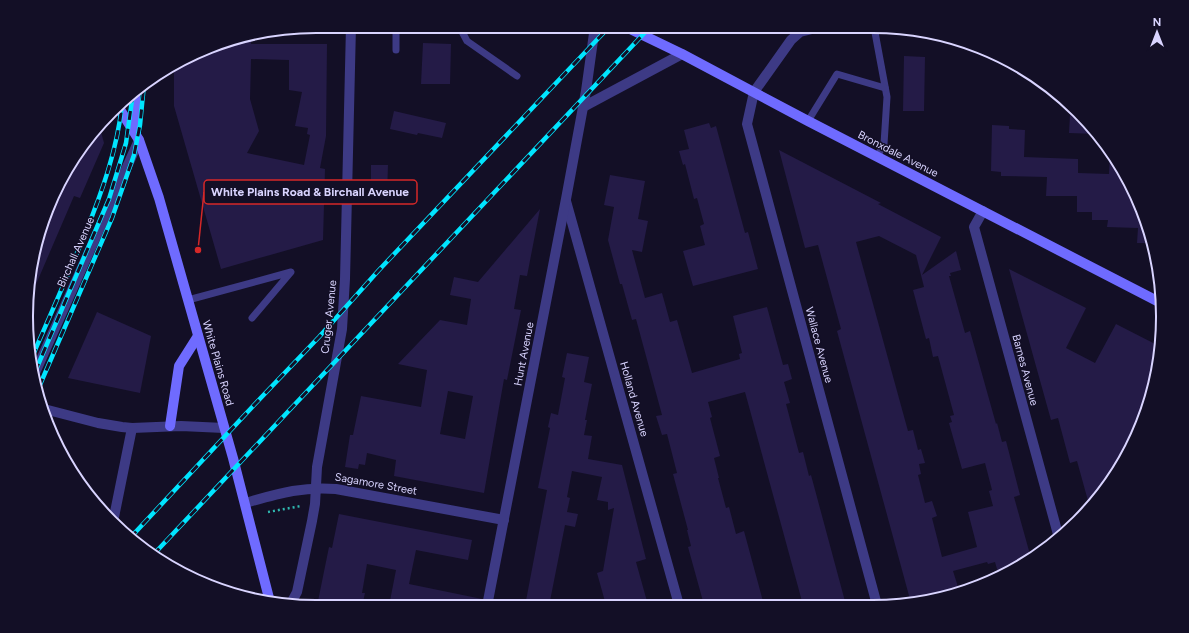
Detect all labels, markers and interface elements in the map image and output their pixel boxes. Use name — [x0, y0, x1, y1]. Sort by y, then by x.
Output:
north arrow — [1137, 12, 1177, 52]
text: N — [1153, 16, 1161, 29]
street label: Bronxdale Avenue — [856, 128, 940, 180]
callout: White Plains Road & Birchall Avenue — [204, 180, 417, 204]
text: White Plains Road & Birchall Avenue — [211, 185, 409, 199]
street label: Birchall Avenue — [55, 215, 97, 289]
street label: Cruger Avenue — [319, 280, 339, 354]
street label: Wallace Avenue — [803, 306, 835, 384]
street label: White Plains Road — [200, 319, 236, 407]
street label: Hunt Avenue — [511, 321, 537, 387]
street label: Barnes Avenue — [1009, 333, 1041, 407]
street label: Holland Avenue — [617, 360, 651, 438]
street label: Sagamore Street — [334, 470, 418, 498]

